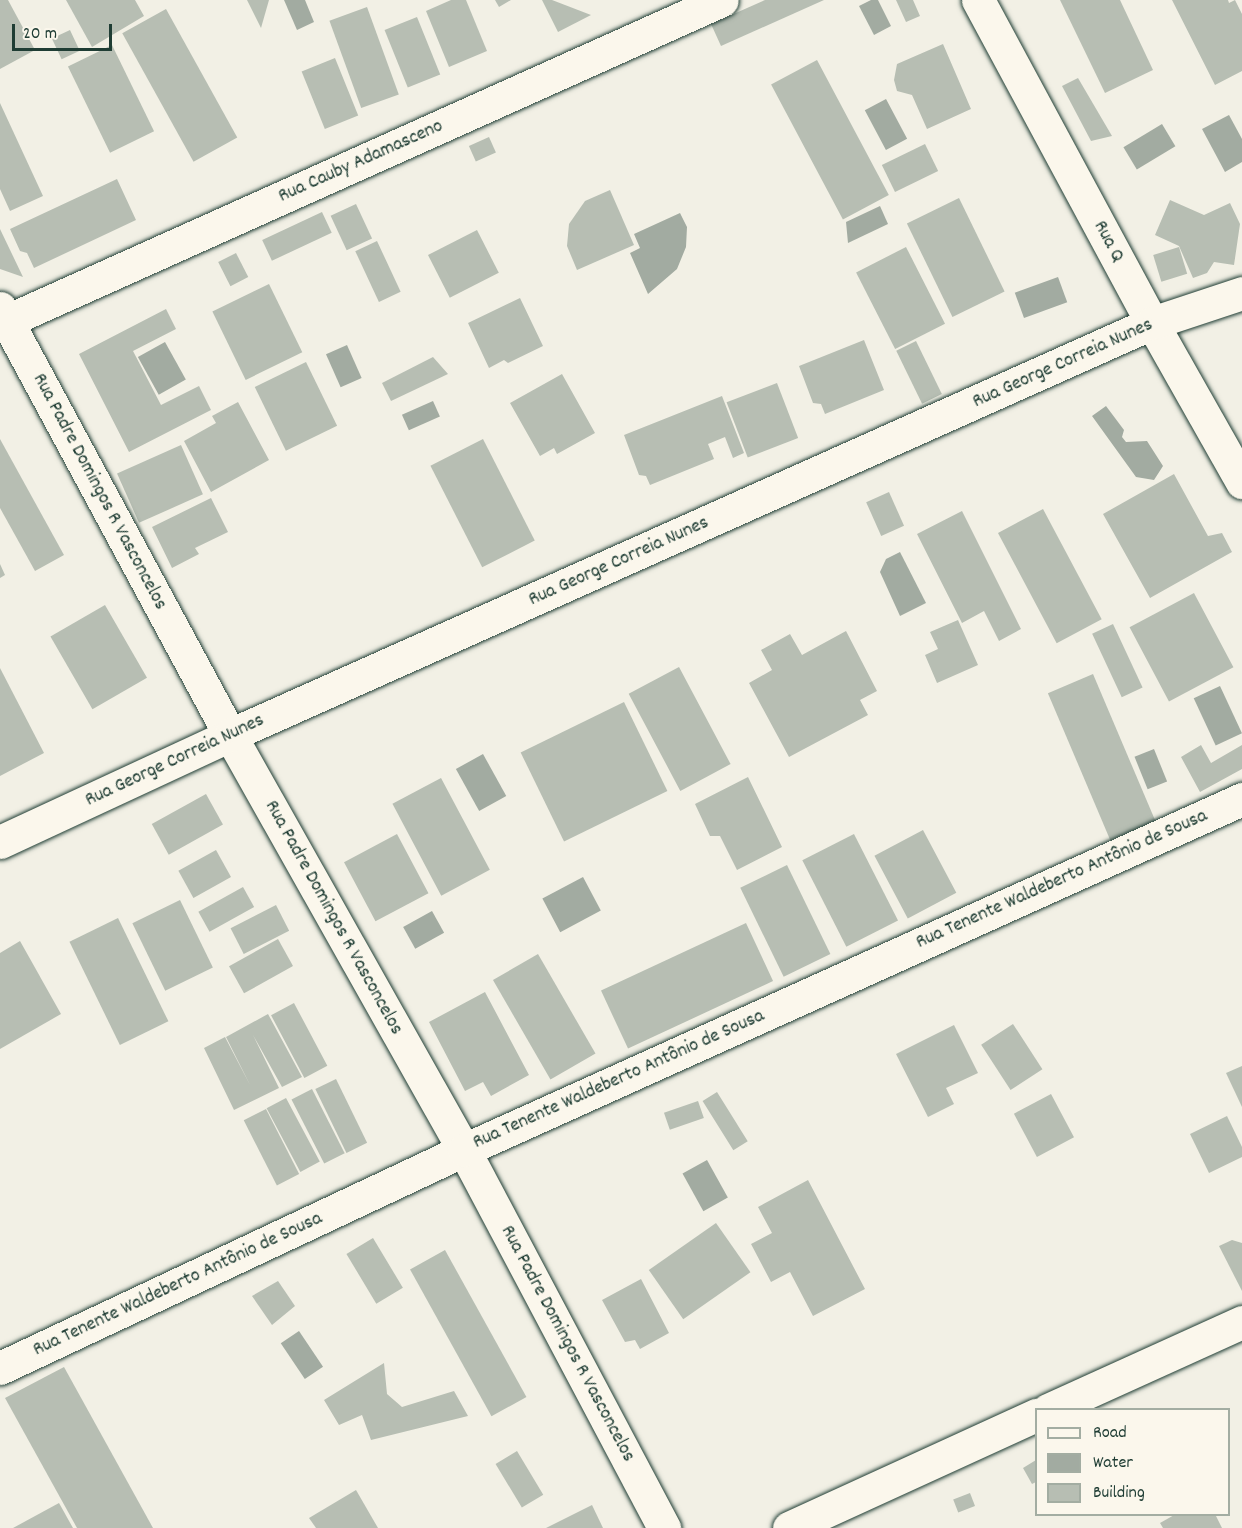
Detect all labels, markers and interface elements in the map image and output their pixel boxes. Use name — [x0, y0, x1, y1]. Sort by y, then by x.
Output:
scale bar — [15, 12, 116, 50]
text: 20 m — [23, 22, 57, 47]
street label: Rua Cauby Adamasceno — [275, 115, 447, 209]
street label: Rua Q — [1087, 217, 1129, 267]
street label: Rua George Correia Nunes — [969, 313, 1157, 415]
street label: Rua Padre Domingos R Vasconcelos — [26, 370, 172, 614]
street label: Rua George Correia Nunes — [525, 511, 713, 613]
street label: Rua George Correia Nunes — [82, 709, 268, 813]
street label: Rua Padre Domingos R Vasconcelos — [258, 797, 408, 1039]
street label: Rua Tenente Waldeberto Antônio de Sousa — [913, 805, 1211, 955]
street label: Rua Tenente Waldeberto Antônio de Sousa — [470, 1005, 768, 1155]
street label: Rua Tenente Waldeberto Antônio de Sousa — [30, 1207, 326, 1363]
street label: Rua Padre Domingos R Vasconcelos — [494, 1222, 640, 1466]
legend — [1035, 1408, 1230, 1516]
text: Road — [1093, 1421, 1127, 1446]
text: Water — [1093, 1451, 1133, 1476]
text: Building — [1093, 1481, 1145, 1506]

